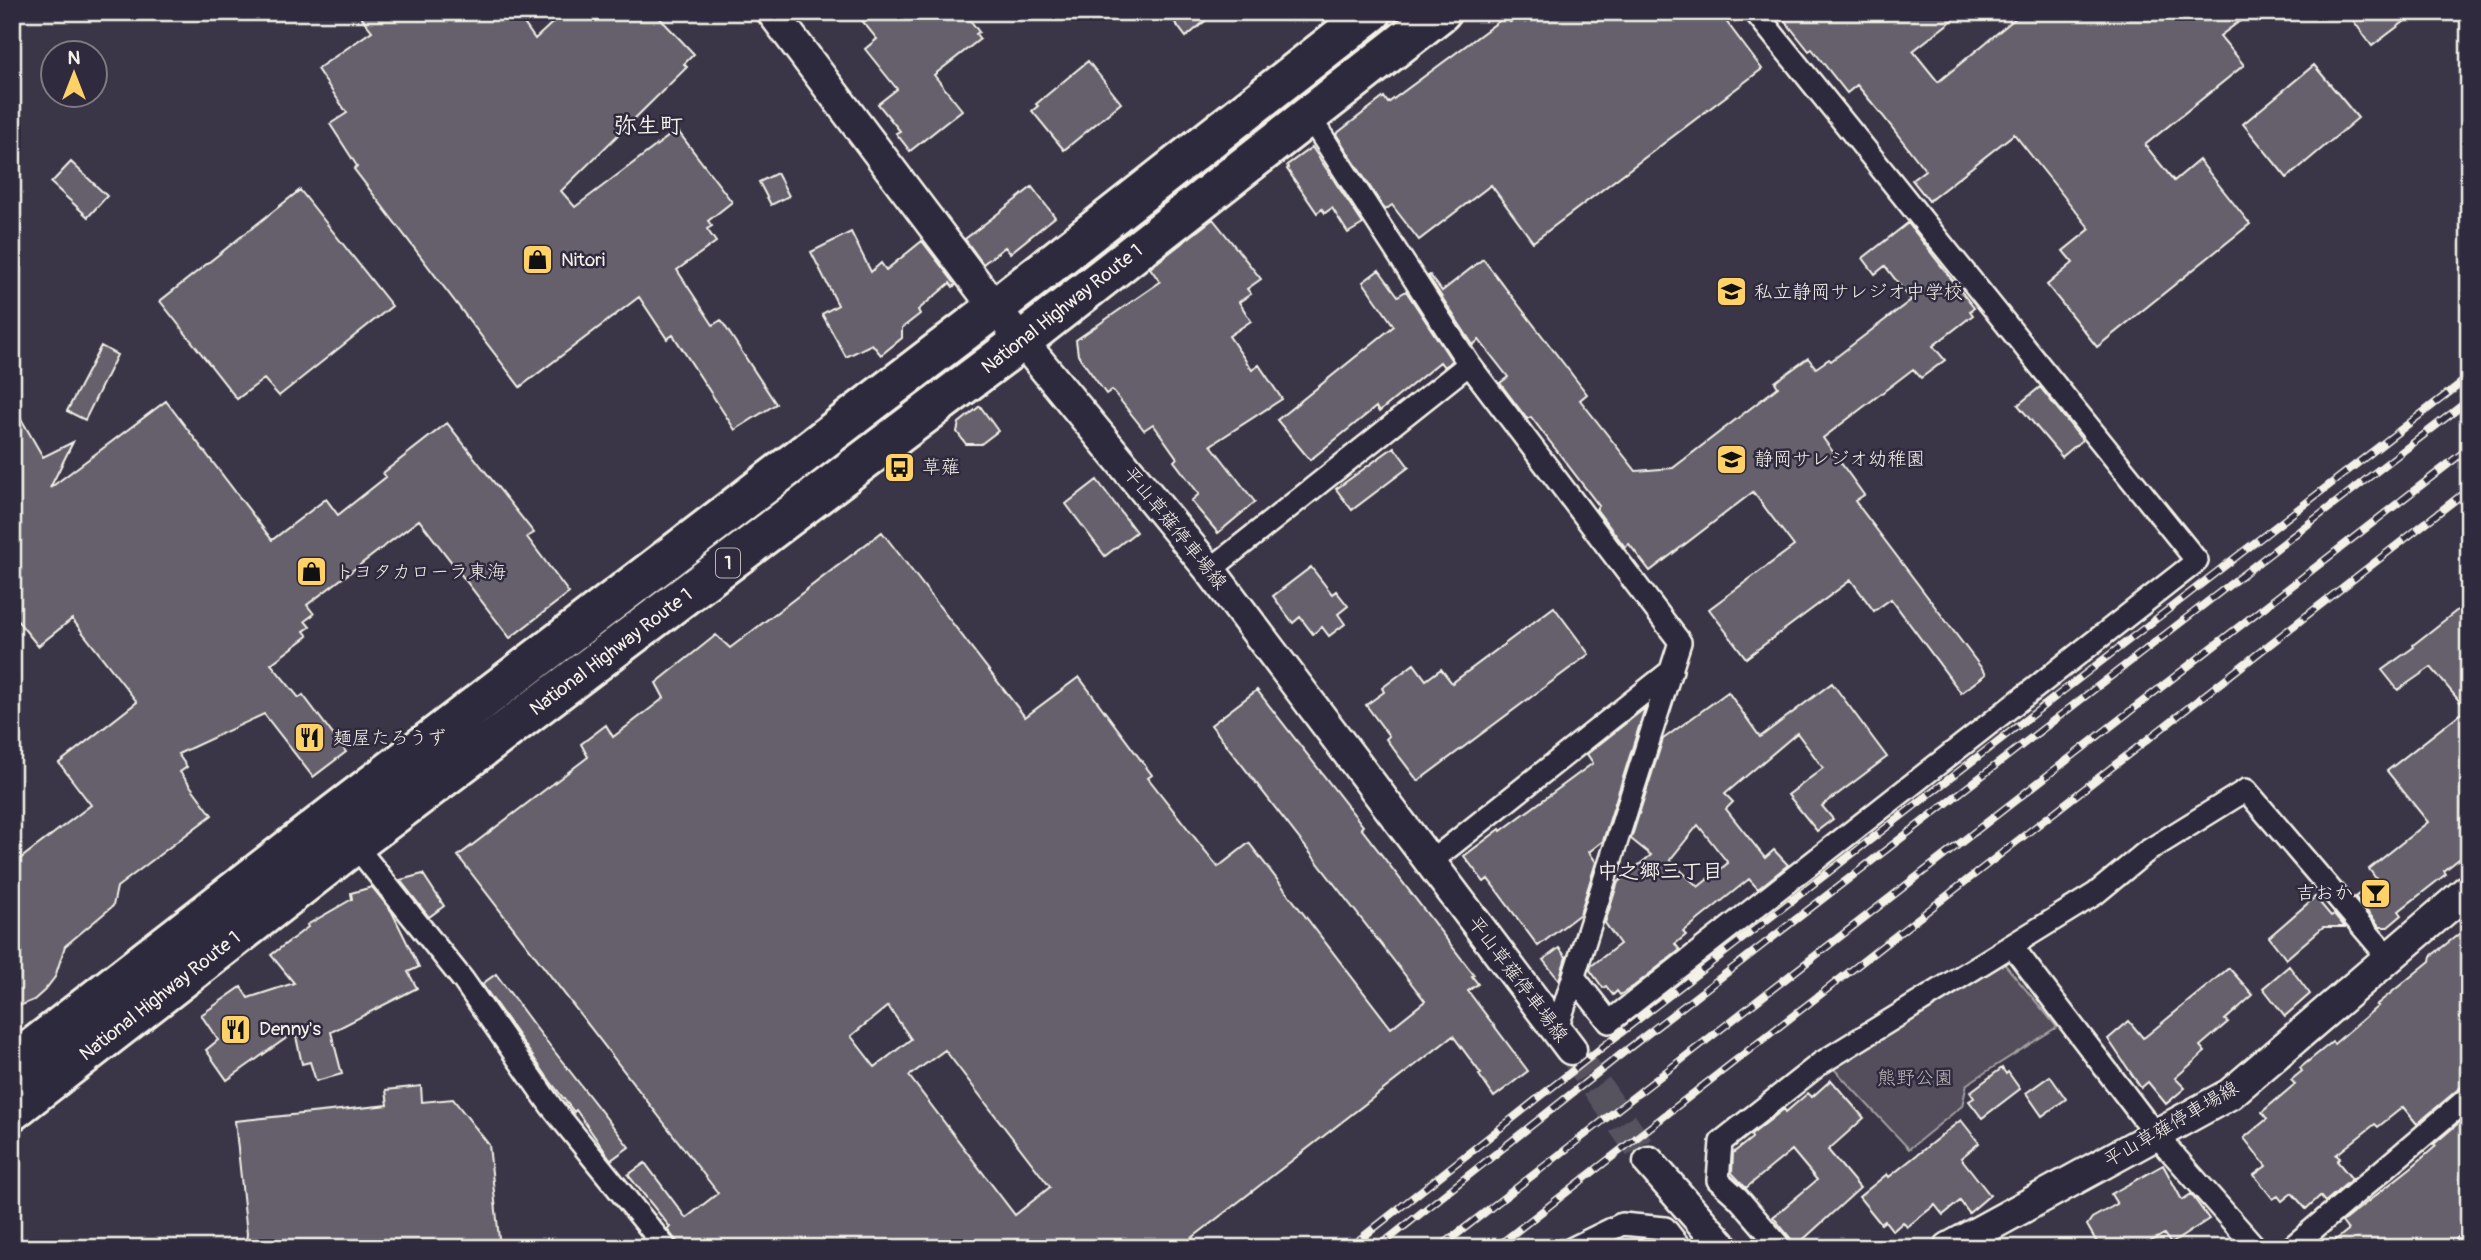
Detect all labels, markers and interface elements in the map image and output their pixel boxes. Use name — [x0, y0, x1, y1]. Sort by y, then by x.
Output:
north arrow — [38, 38, 108, 108]
text: N — [68, 46, 81, 70]
district label: 弥生町 — [614, 111, 683, 140]
street label: National Highway Route 1 — [977, 239, 1147, 379]
shop icon: Nitori — [521, 243, 555, 277]
place label: Nitori — [561, 248, 605, 272]
school or university icon: 私立静岡サレジオ中学校 — [1714, 275, 1748, 309]
place label: 私立静岡サレジオ中学校 — [1754, 280, 1963, 304]
school or university icon: 静岡サレジオ幼稚園 — [1714, 442, 1748, 476]
place label: 静岡サレジオ幼稚園 — [1754, 447, 1925, 471]
bus stop icon: 草薙 — [882, 450, 916, 484]
place label: 草薙 — [922, 455, 960, 479]
street label: 平山草薙停車場線 — [1118, 461, 1232, 595]
road number: 1 — [716, 548, 740, 578]
shop icon: トヨタカローラ東海 — [295, 555, 329, 589]
place label: トヨタカローラ東海 — [335, 560, 506, 584]
street label: National Highway Route 1 — [525, 583, 697, 721]
restaurant icon: 麺屋たろうず — [293, 721, 327, 755]
place label: 麺屋たろうず — [333, 726, 447, 750]
district label: 中之郷三丁目 — [1597, 858, 1723, 885]
bar icon: 吉おか — [2359, 876, 2393, 910]
place label: 吉おか — [2296, 881, 2353, 905]
street label: 平山草薙停車場線 — [1463, 911, 1573, 1047]
street label: National Highway Route 1 — [75, 926, 245, 1066]
restaurant icon: Denny's — [219, 1012, 253, 1046]
place label: Denny's — [259, 1017, 322, 1041]
park label: 熊野公園 — [1877, 1066, 1953, 1090]
street label: 平山草薙停車場線 — [2099, 1076, 2243, 1172]

